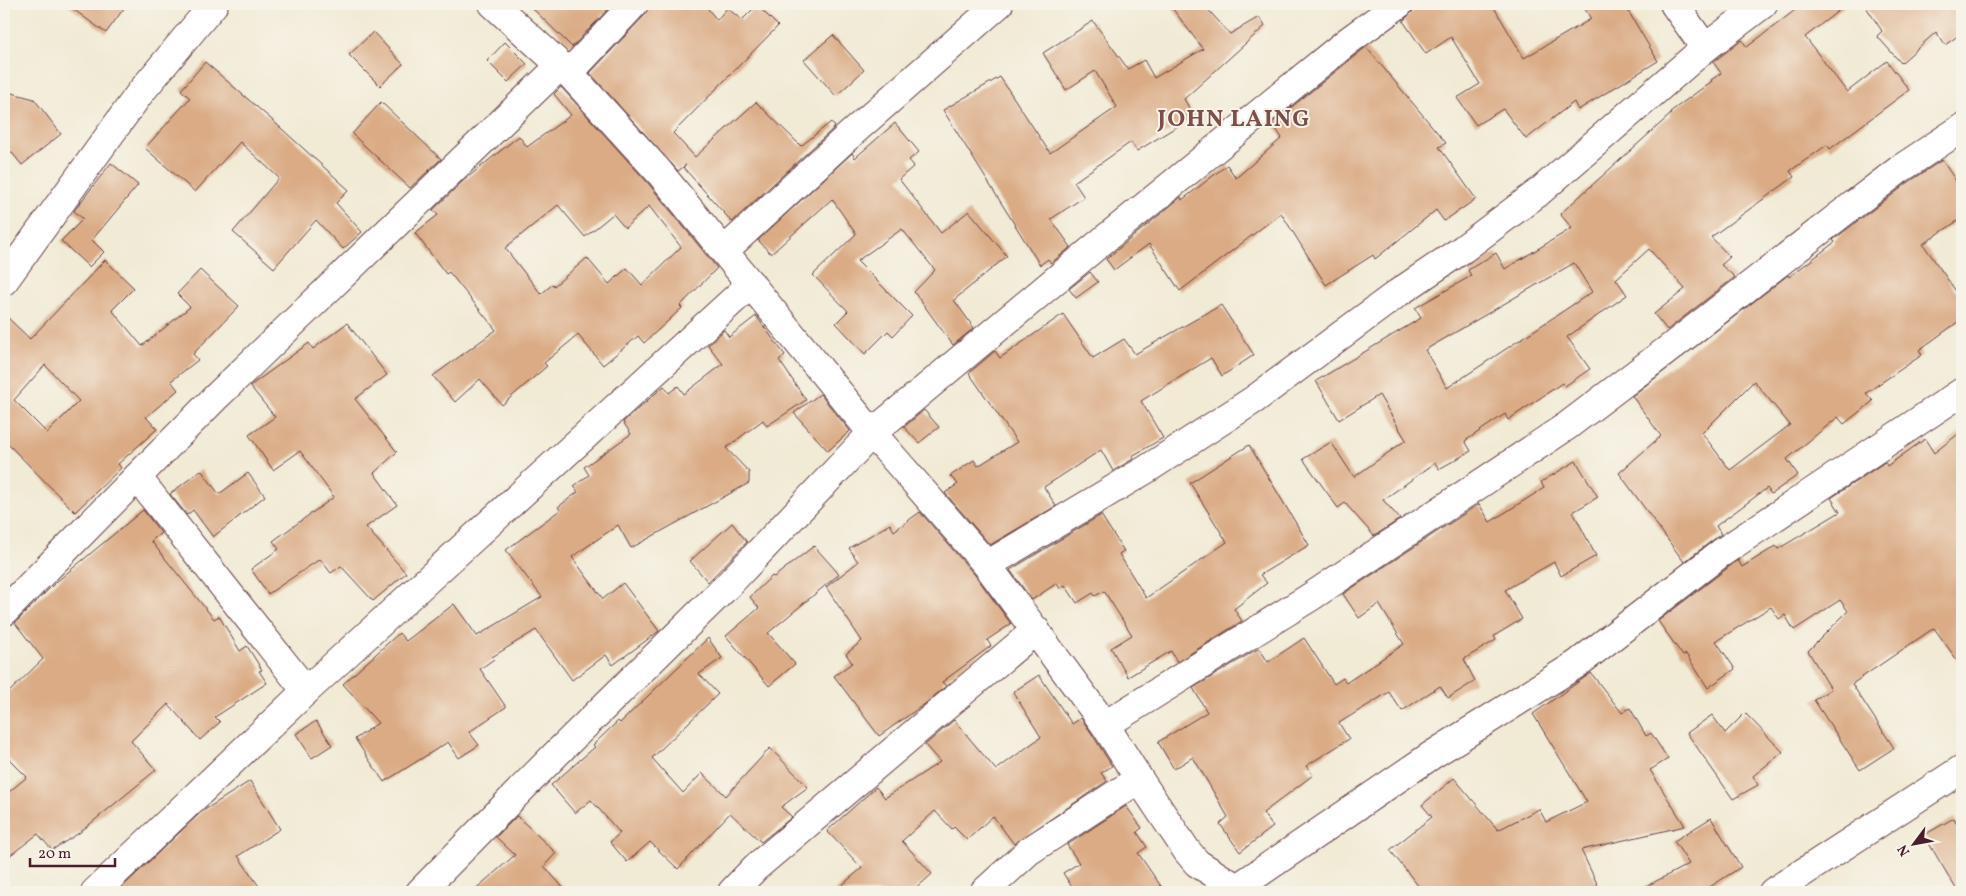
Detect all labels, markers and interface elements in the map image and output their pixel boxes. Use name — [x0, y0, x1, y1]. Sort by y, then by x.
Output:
district label: JOHN LAING — [1157, 103, 1310, 137]
north arrow — [1888, 818, 1938, 868]
scale bar — [30, 836, 115, 868]
text: N — [1893, 841, 1915, 859]
text: 20 m — [38, 844, 71, 865]

